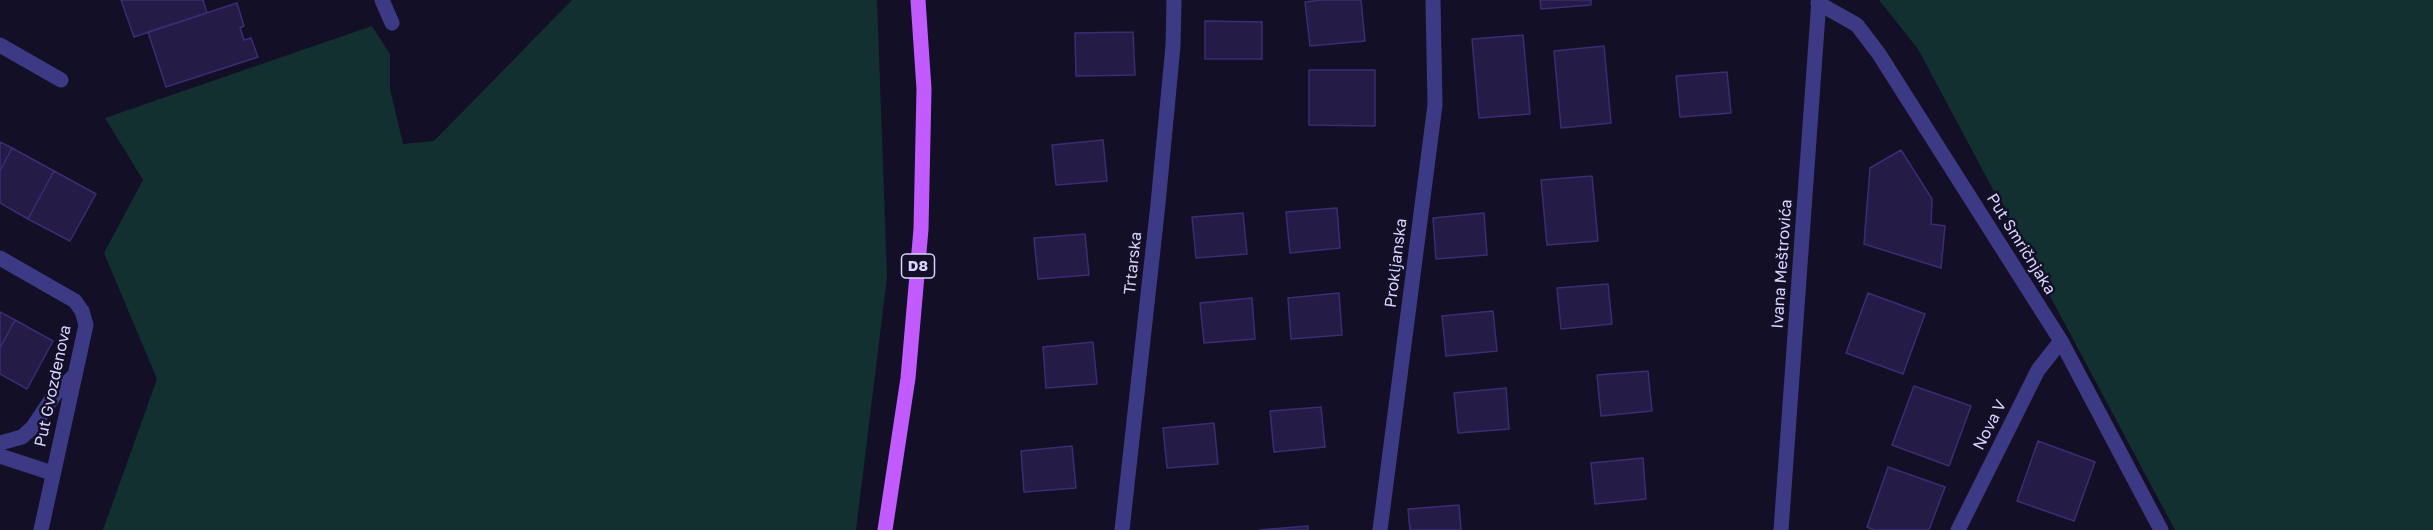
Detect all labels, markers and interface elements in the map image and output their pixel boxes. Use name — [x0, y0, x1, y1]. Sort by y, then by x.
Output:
street label: Put Smričnjaka — [1982, 190, 2060, 298]
street label: Ivana Meštrovića — [1768, 199, 1796, 329]
street label: Prokljanska — [1381, 217, 1411, 309]
street label: Trtarska — [1120, 231, 1146, 295]
road number: D8 — [902, 254, 934, 278]
street label: Put Gvozdenova — [31, 323, 75, 449]
street label: Nova V — [1969, 397, 2011, 453]

